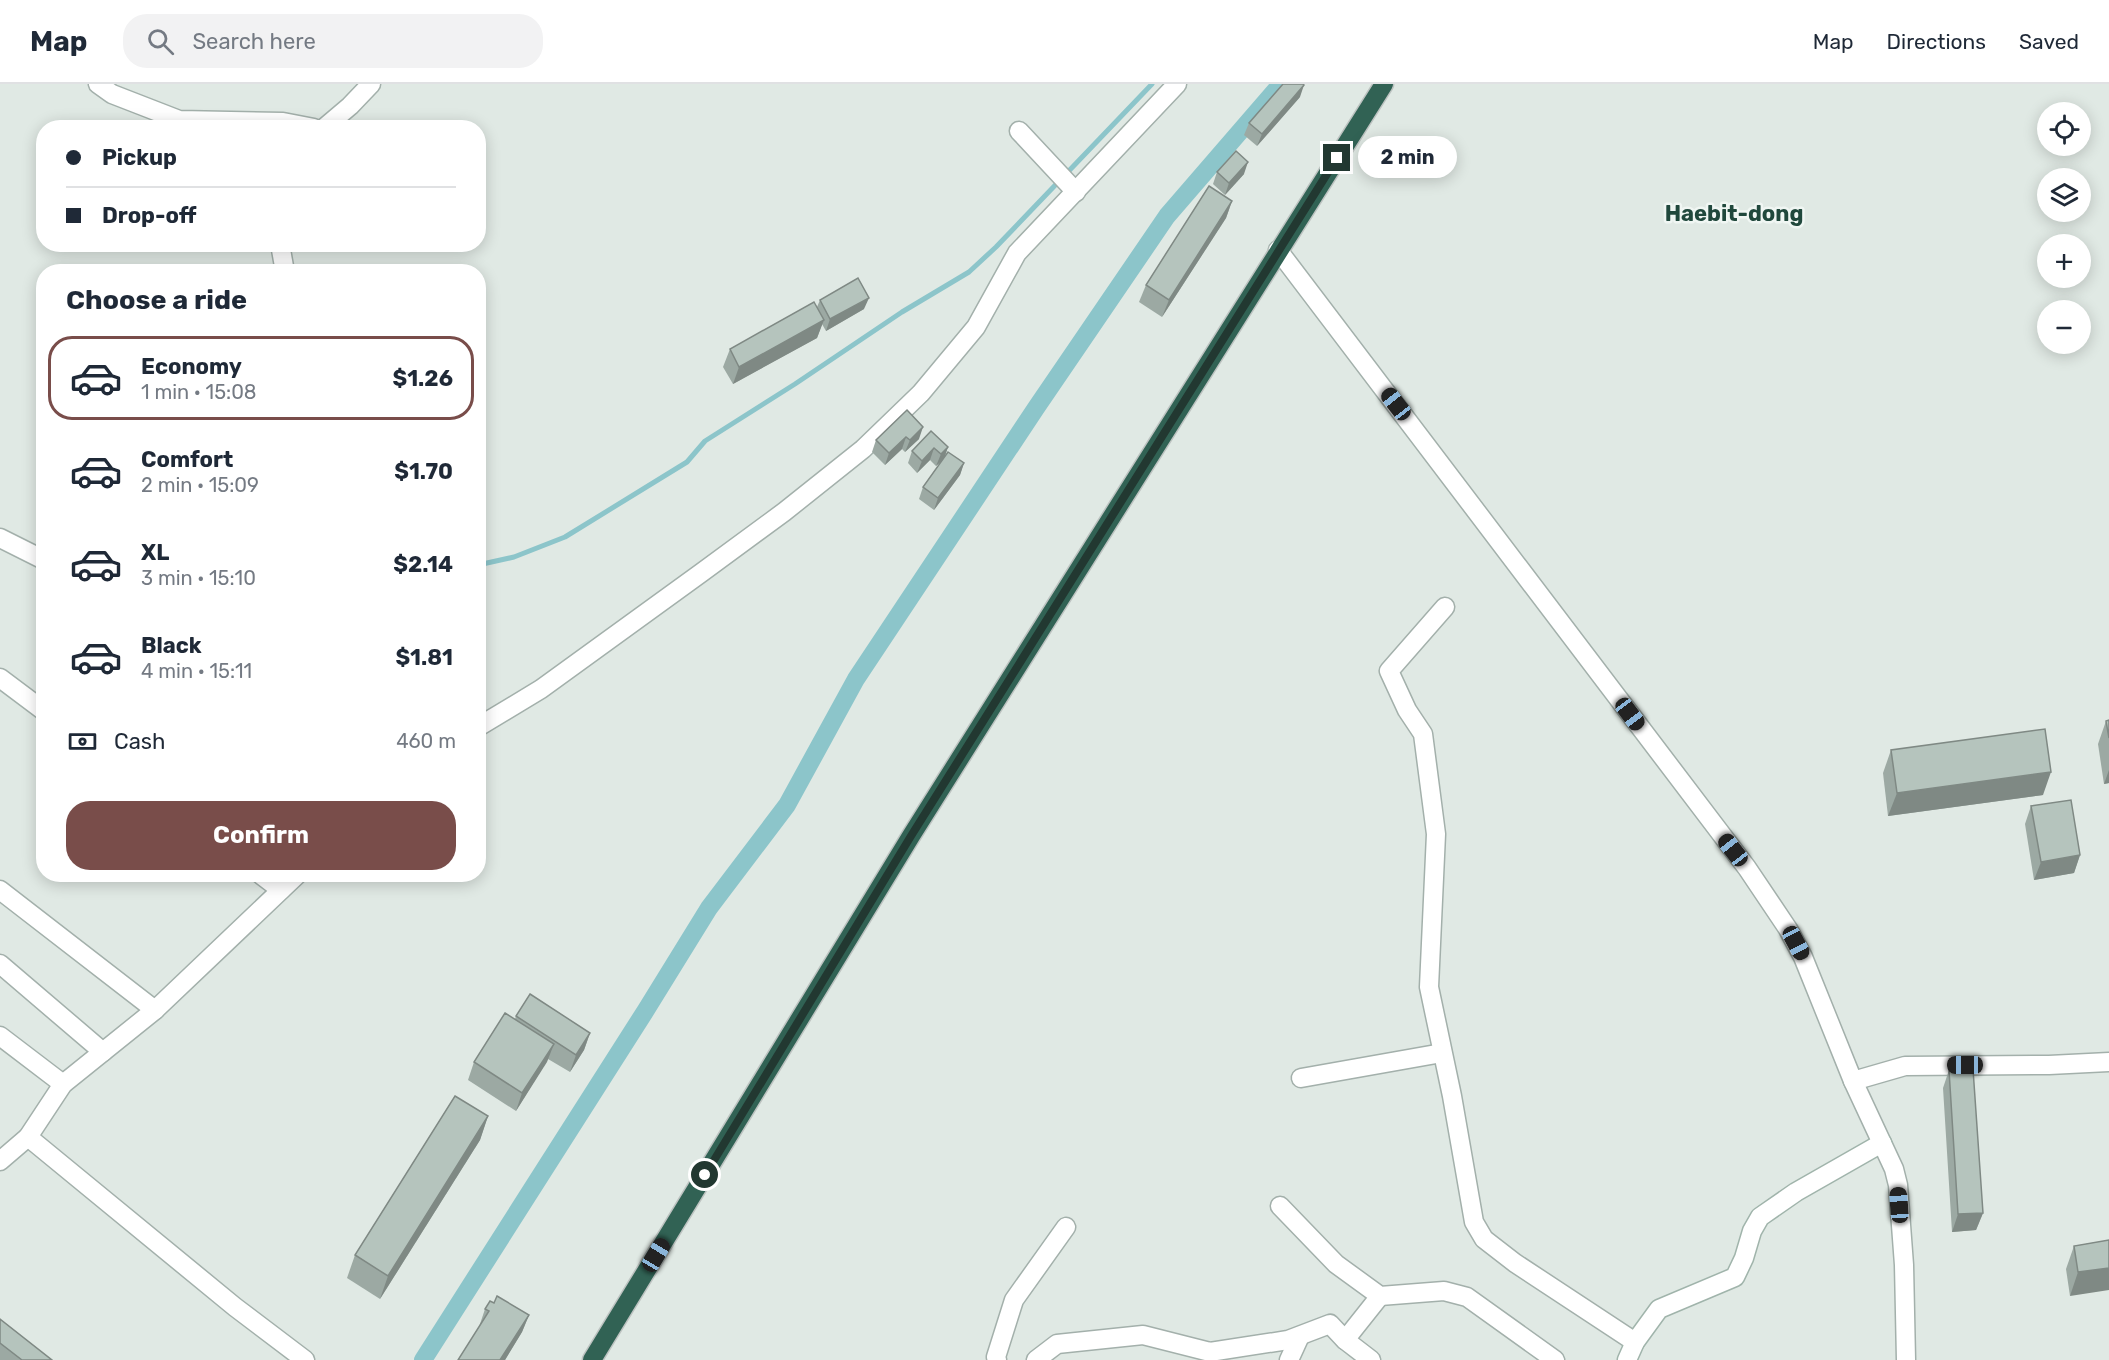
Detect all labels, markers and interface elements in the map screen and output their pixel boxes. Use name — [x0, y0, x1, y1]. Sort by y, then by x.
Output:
search box — [123, 14, 543, 68]
text: Map — [30, 25, 87, 58]
icon: search — [144, 25, 177, 58]
text: Search here — [192, 28, 316, 55]
text: Map — [1813, 29, 1854, 54]
text: Directions — [1887, 29, 1986, 54]
text: Saved — [2019, 29, 2079, 54]
map controls — [2037, 102, 2091, 354]
button: locate — [2037, 102, 2091, 156]
callout: 2 min — [1358, 137, 1457, 179]
text: Pickup — [102, 144, 177, 171]
route end — [1323, 144, 1350, 171]
text: 2 min — [1380, 145, 1435, 169]
button: layers — [2037, 168, 2091, 222]
district label: Haebit-dong — [1665, 200, 1803, 227]
text: Drop-off — [102, 202, 197, 229]
button: + — [2037, 234, 2091, 288]
text: Choose a ride — [66, 284, 247, 316]
button: − — [2037, 300, 2091, 354]
icon: car — [69, 351, 123, 405]
text: Economy — [141, 353, 242, 380]
text: $1.26 — [392, 365, 453, 392]
text: 1 min · 15:08 — [141, 380, 257, 404]
car — [1378, 384, 1414, 424]
icon: car — [69, 444, 123, 498]
text: Comfort — [141, 446, 233, 473]
text: $1.70 — [394, 458, 453, 485]
text: 2 min · 15:09 — [141, 473, 259, 497]
icon: car — [69, 537, 123, 591]
text: XL — [141, 539, 169, 566]
text: $2.14 — [393, 551, 453, 578]
text: 3 min · 15:10 — [141, 566, 256, 590]
icon: car — [69, 630, 123, 684]
text: Black — [141, 632, 202, 659]
text: $1.81 — [395, 644, 453, 671]
text: 4 min · 15:11 — [141, 659, 252, 683]
car — [1612, 694, 1648, 734]
icon: cash — [66, 725, 99, 758]
text: Cash — [114, 728, 165, 755]
text: 460 m — [396, 729, 456, 753]
button: Confirm — [66, 801, 456, 870]
car — [1715, 830, 1751, 870]
car — [1780, 923, 1812, 963]
car — [1947, 1056, 1983, 1074]
route start — [691, 1161, 718, 1188]
car — [1889, 1186, 1909, 1224]
car — [639, 1235, 673, 1275]

